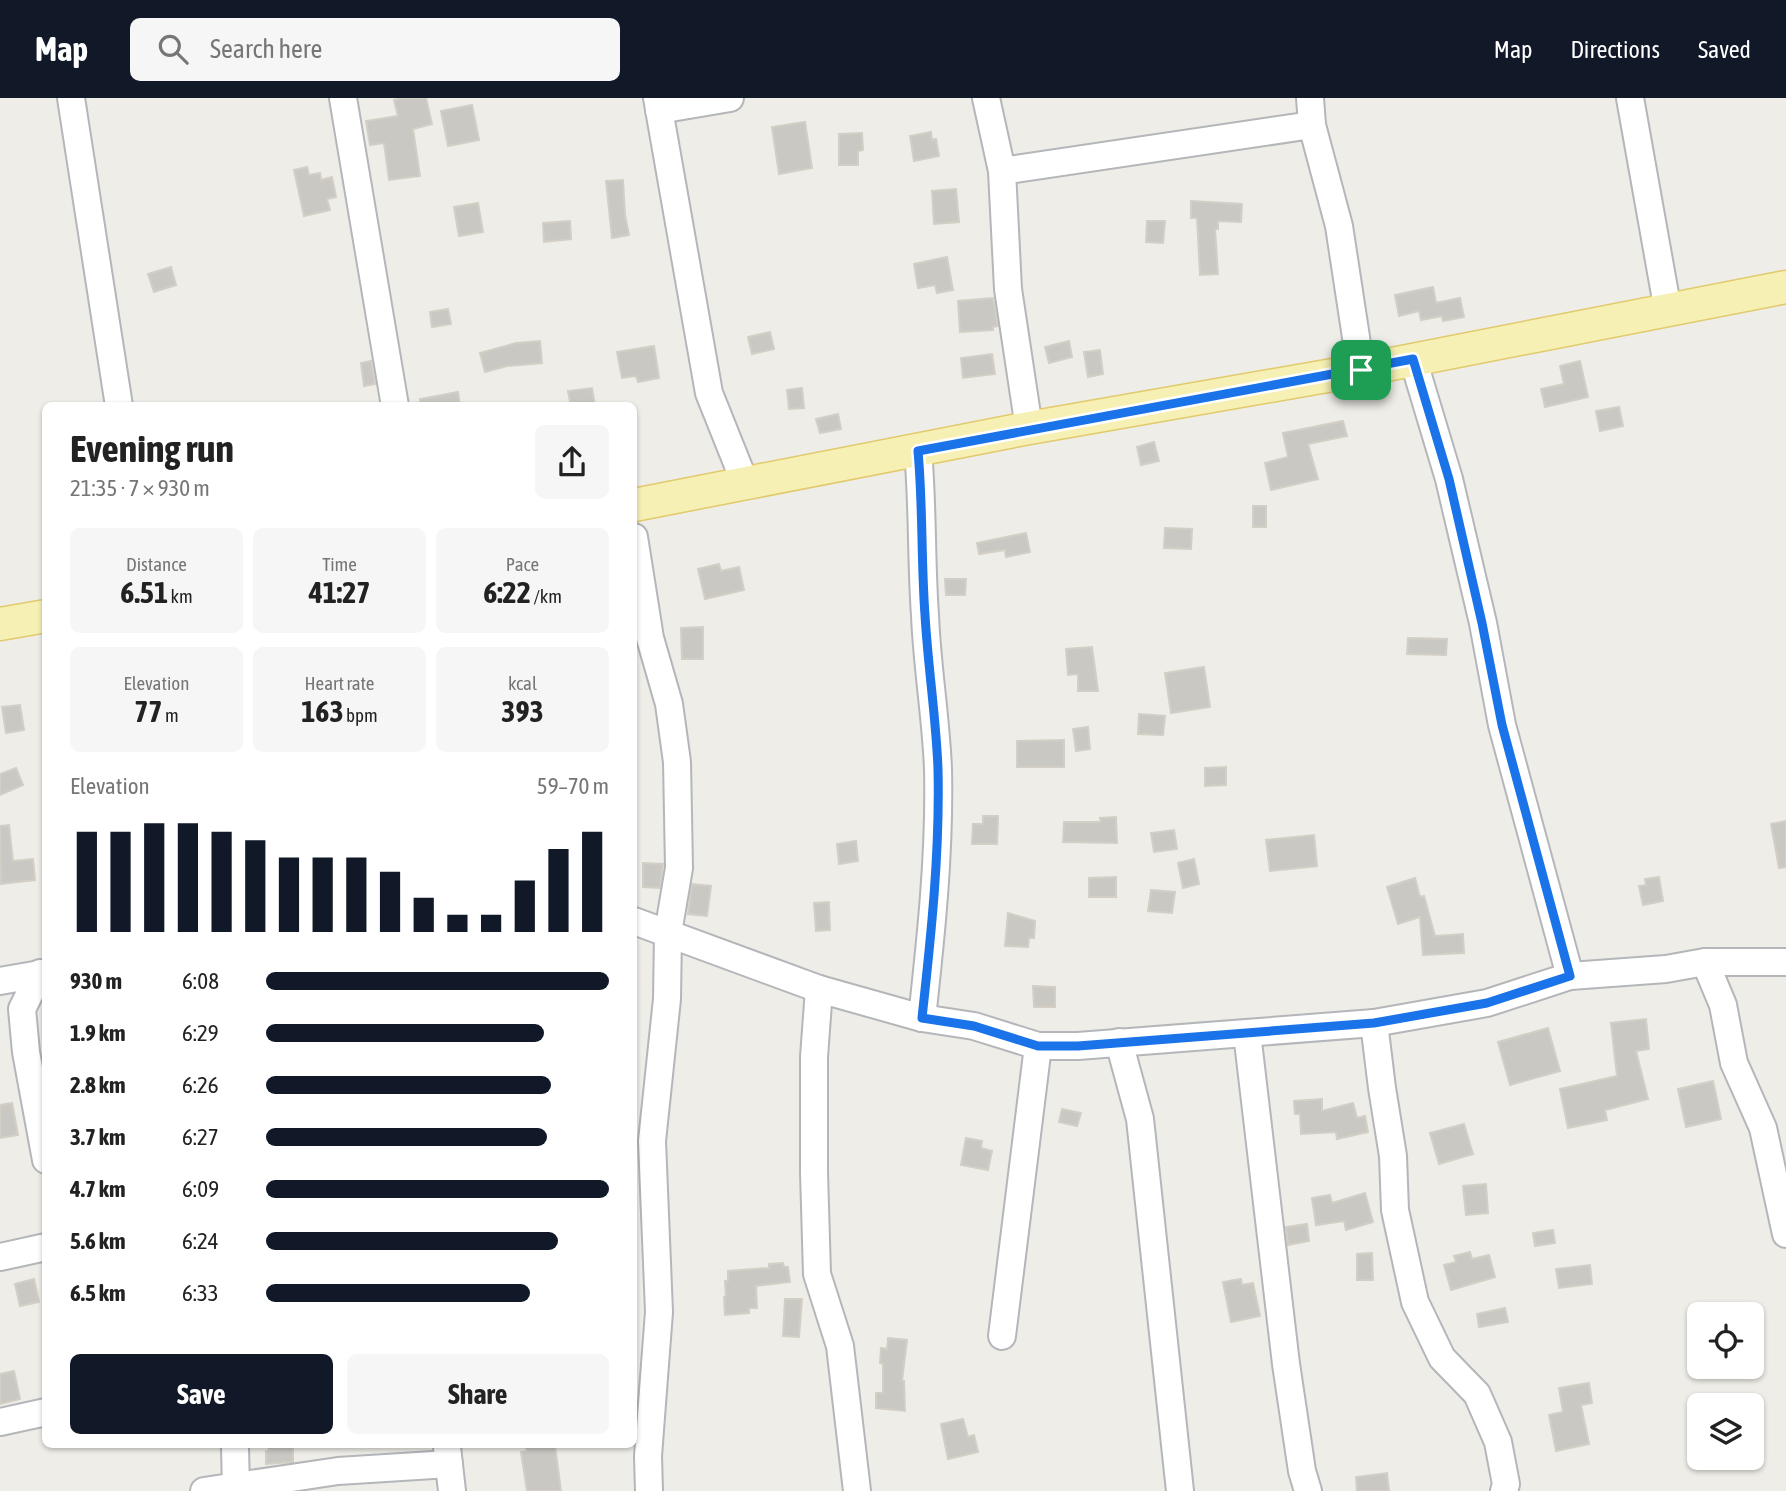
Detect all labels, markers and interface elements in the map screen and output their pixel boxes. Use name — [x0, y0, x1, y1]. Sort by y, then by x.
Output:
search box — [130, 18, 620, 81]
text: Map — [35, 30, 88, 68]
icon: search — [154, 30, 192, 68]
text: Search here — [210, 34, 322, 64]
text: Map — [1494, 36, 1532, 63]
text: Directions — [1570, 36, 1660, 63]
text: Saved — [1698, 36, 1751, 63]
pin — [1331, 340, 1391, 400]
icon: arrive — [1342, 351, 1380, 389]
button: share — [535, 425, 609, 499]
text: Evening run — [70, 427, 234, 470]
text: 21:35 · 7 × 930 m — [70, 475, 210, 501]
text: Distance — [126, 553, 187, 575]
text: Time — [322, 553, 357, 575]
text: Pace — [506, 553, 539, 575]
text: 6.51 — [120, 575, 168, 609]
text: 41:27 — [309, 575, 370, 609]
text: 6:22 — [483, 575, 531, 609]
text: km — [168, 585, 193, 607]
text: /km — [531, 585, 562, 607]
text: Elevation — [124, 672, 189, 694]
text: Heart rate — [305, 672, 374, 694]
text: kcal — [508, 672, 537, 694]
text: 77 — [134, 694, 162, 728]
text: 163 — [301, 694, 344, 728]
text: 393 — [501, 694, 544, 728]
text: m — [162, 704, 179, 726]
text: bpm — [344, 704, 378, 726]
text: Elevation — [70, 773, 150, 799]
text: 59–70 m — [537, 773, 609, 799]
text: 930 m — [70, 968, 122, 994]
text: 6:08 — [182, 968, 219, 994]
text: 1.9 km — [70, 1020, 126, 1046]
text: 6:29 — [182, 1020, 219, 1046]
text: 2.8 km — [70, 1072, 126, 1098]
text: 6:26 — [182, 1072, 219, 1098]
text: 3.7 km — [70, 1124, 126, 1150]
text: 6:27 — [182, 1124, 219, 1150]
text: 4.7 km — [70, 1176, 126, 1202]
text: 6:09 — [182, 1176, 219, 1202]
text: 5.6 km — [70, 1228, 126, 1254]
text: 6:24 — [182, 1228, 219, 1254]
text: 6.5 km — [70, 1280, 126, 1306]
text: 6:33 — [182, 1280, 219, 1306]
map controls — [1687, 1302, 1764, 1470]
button: locate — [1687, 1302, 1764, 1379]
button: Save — [70, 1354, 333, 1434]
button: Share — [347, 1354, 609, 1434]
button: layers — [1687, 1393, 1764, 1470]

